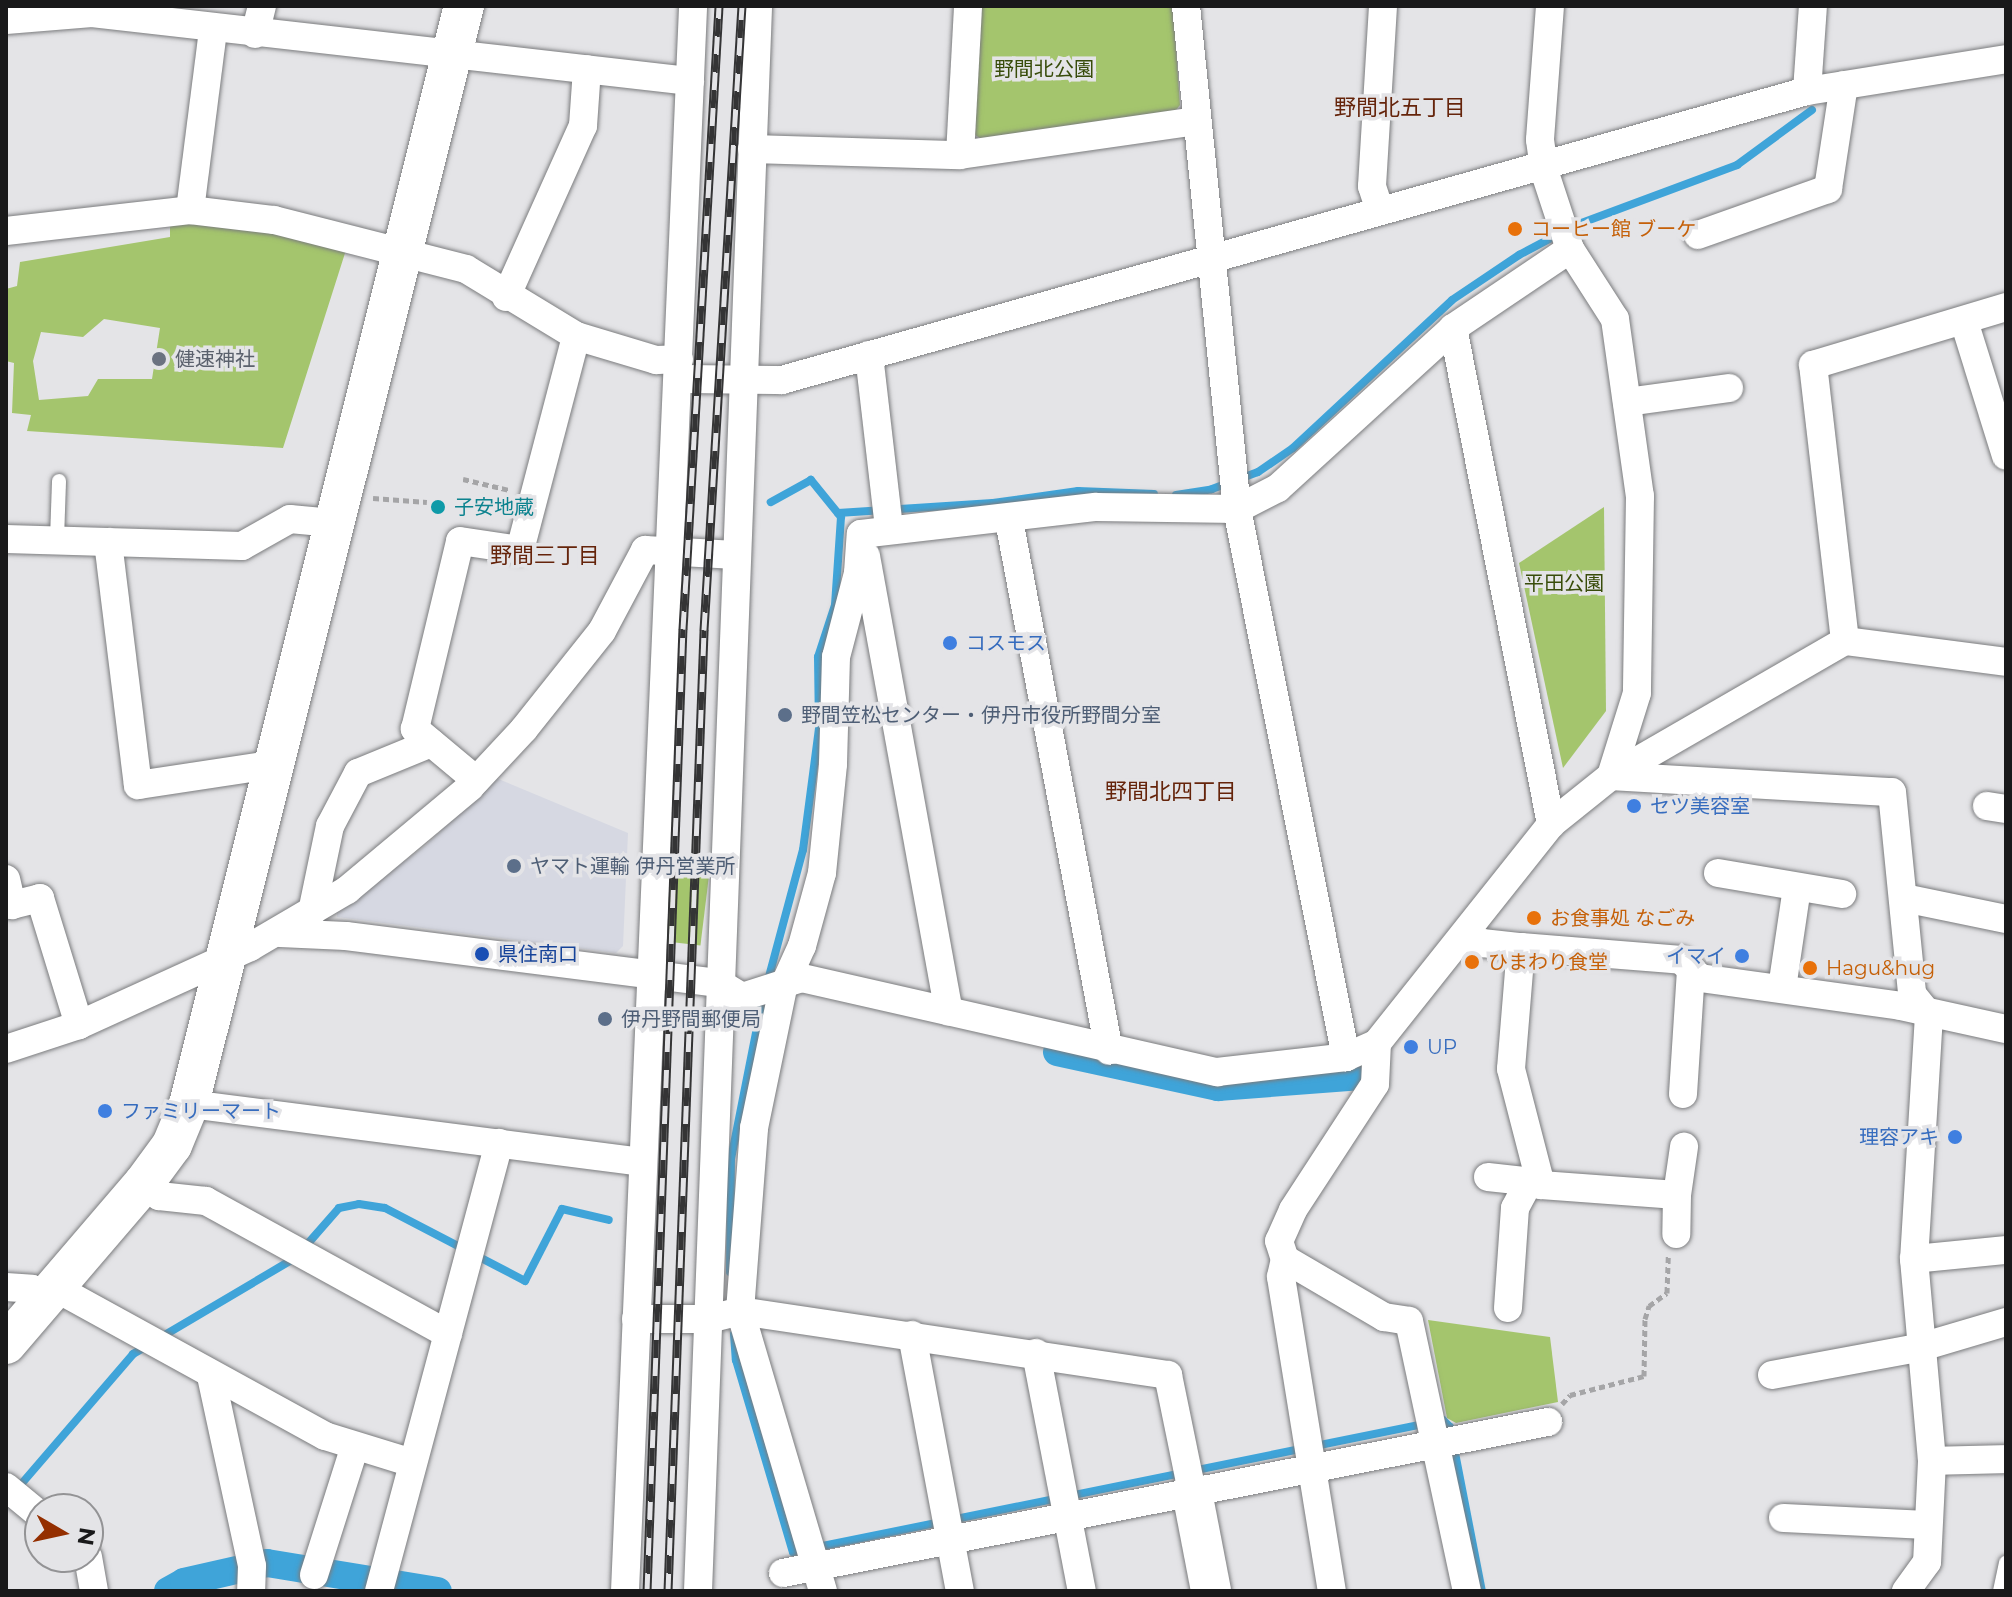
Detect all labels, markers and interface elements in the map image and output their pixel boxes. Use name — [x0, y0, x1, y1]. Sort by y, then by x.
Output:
park label: 野間北公園 — [994, 57, 1094, 81]
district label: 野間北五丁目 — [1334, 95, 1466, 121]
place label: コーヒー館 ブーケ — [1531, 217, 1696, 241]
marker: コーヒー館 ブーケ — [1506, 220, 1524, 238]
place label: 健速神社 — [175, 347, 255, 371]
marker: 健速神社 — [150, 350, 168, 368]
place label: 子安地蔵 — [454, 495, 534, 519]
marker: 子安地蔵 — [429, 498, 447, 516]
district label: 野間三丁目 — [490, 543, 600, 569]
park label: 平田公園 — [1524, 571, 1604, 595]
place label: コスモス — [966, 631, 1046, 655]
marker: コスモス — [941, 634, 959, 652]
place label: 野間笠松センター・伊丹市役所野間分室 — [801, 703, 1161, 727]
marker: 野間笠松センター・伊丹市役所野間分室 — [776, 706, 794, 724]
district label: 野間北四丁目 — [1105, 779, 1237, 805]
place label: セツ美容室 — [1650, 794, 1750, 818]
marker: セツ美容室 — [1625, 797, 1643, 815]
place label: ヤマト運輸 伊丹営業所 — [530, 854, 735, 878]
marker: ヤマト運輸 伊丹営業所 — [505, 857, 523, 875]
place label: お食事処 なごみ — [1550, 906, 1695, 930]
marker: お食事処 なごみ — [1525, 909, 1543, 927]
place label: 県住南口 — [498, 942, 578, 966]
place label: イマイ — [1666, 944, 1726, 968]
marker: 県住南口 — [473, 945, 491, 963]
marker: イマイ — [1733, 947, 1751, 965]
place label: ひまわり食堂 — [1488, 950, 1608, 974]
marker: ひまわり食堂 — [1463, 953, 1481, 971]
place label: Hagu&hug — [1826, 956, 1935, 980]
marker: Hagu&hug — [1801, 959, 1819, 977]
place label: 伊丹野間郵便局 — [621, 1007, 761, 1031]
marker: 伊丹野間郵便局 — [596, 1010, 614, 1028]
place label: UP — [1427, 1035, 1457, 1059]
marker: UP — [1402, 1038, 1420, 1056]
place label: ファミリーマート — [121, 1099, 281, 1123]
marker: ファミリーマート — [96, 1102, 114, 1120]
place label: 理容アキ — [1859, 1125, 1939, 1149]
marker: 理容アキ — [1946, 1128, 1964, 1146]
north arrow — [24, 1493, 104, 1573]
text: N — [71, 1526, 101, 1547]

